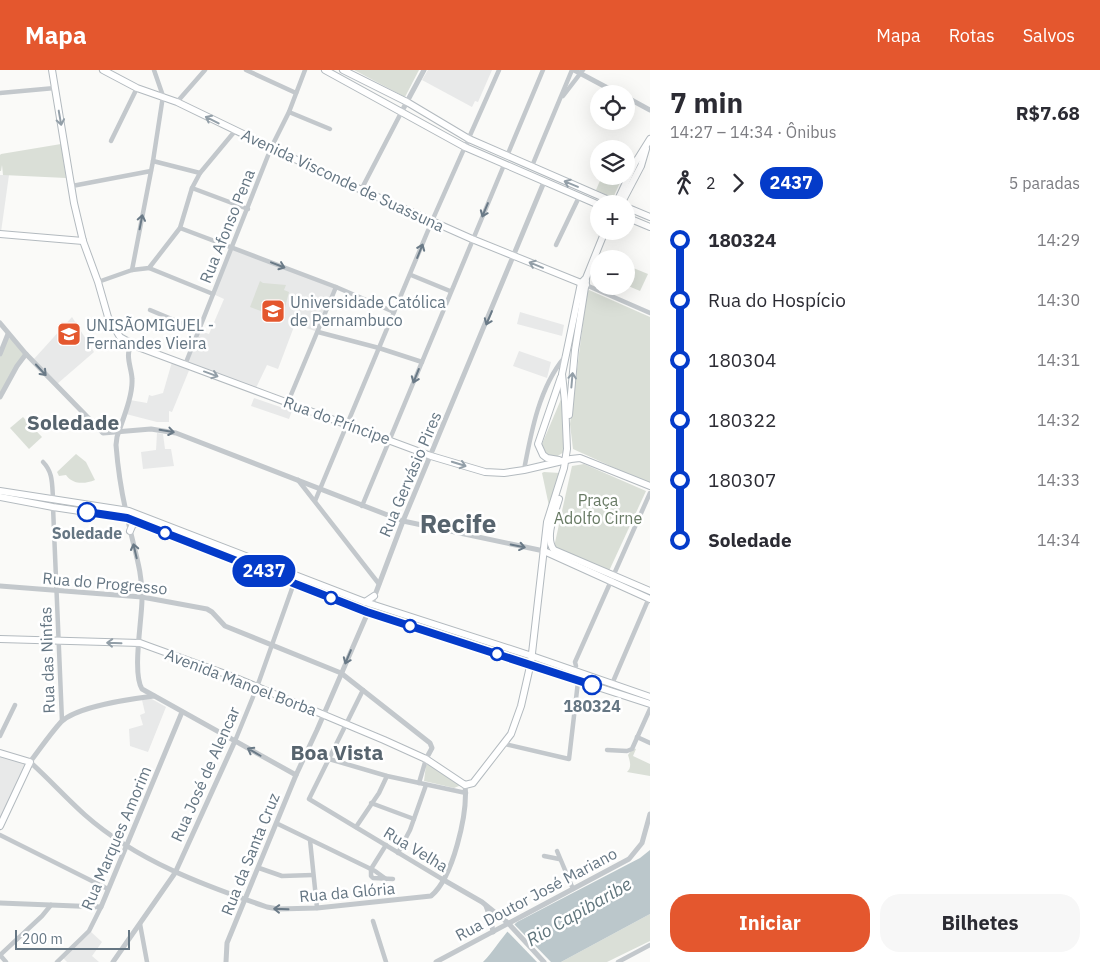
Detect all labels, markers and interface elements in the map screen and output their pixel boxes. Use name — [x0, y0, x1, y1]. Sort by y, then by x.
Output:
text: Mapa — [25, 19, 87, 51]
text: Mapa — [876, 24, 921, 47]
text: Rotas — [949, 24, 995, 47]
text: Salvos — [1023, 24, 1075, 47]
text: 7 min — [670, 84, 743, 121]
map controls — [590, 85, 635, 295]
button: locate — [590, 85, 635, 130]
text: R$7.68 — [1016, 101, 1080, 125]
one-way arrow — [56, 110, 66, 126]
one-way arrow — [205, 114, 220, 124]
text: 14:27 – 14:34 · Ônibus — [670, 122, 836, 142]
street label: Avenida Visconde de Suassuna — [238, 124, 448, 236]
button: layers — [590, 140, 635, 185]
street label: Rua Afonso Pena — [195, 166, 259, 286]
icon: walk — [670, 169, 698, 197]
icon: forward — [724, 169, 752, 197]
text: 2437 — [770, 171, 813, 194]
text: 2 — [706, 173, 716, 193]
text: 5 paradas — [1009, 173, 1080, 193]
one-way arrow — [564, 179, 579, 188]
button: + — [590, 195, 635, 240]
one-way arrow — [479, 202, 489, 217]
one-way arrow — [137, 214, 147, 230]
text: 180324 — [708, 228, 776, 252]
text: 14:29 — [1037, 230, 1080, 250]
one-way arrow — [416, 244, 425, 259]
button: − — [590, 250, 635, 295]
one-way arrow — [529, 260, 544, 269]
one-way arrow — [269, 261, 285, 270]
text: Rua do Hospício — [708, 288, 846, 312]
text: 14:30 — [1037, 290, 1080, 310]
place label: Universidade Católica de Pernambuco — [290, 292, 446, 330]
school or university icon: Universidade Católica de Pernambuco — [260, 298, 286, 324]
one-way arrow — [483, 310, 493, 325]
place label: UNISÃOMIGUEL - Fernandes Vieira — [86, 315, 214, 353]
school or university icon: UNISÃOMIGUEL - Fernandes Vieira — [56, 321, 82, 347]
text: 180304 — [708, 348, 776, 372]
text: 14:31 — [1037, 350, 1080, 370]
one-way arrow — [35, 364, 47, 376]
one-way arrow — [411, 368, 420, 383]
one-way arrow — [203, 370, 218, 379]
one-way arrow — [567, 373, 577, 389]
street label: Rua do Príncipe — [281, 391, 393, 449]
district label: Soledade — [27, 408, 119, 436]
street label: Rua Gervásio Pires — [375, 408, 445, 540]
text: 180322 — [708, 408, 776, 432]
text: 14:32 — [1037, 410, 1080, 430]
one-way arrow — [158, 427, 174, 437]
one-way arrow — [450, 460, 466, 470]
text: 180307 — [708, 468, 776, 492]
text: 14:33 — [1037, 470, 1080, 490]
park label: Praça Adolfo Cirne — [554, 490, 642, 528]
marker: Soledade — [77, 502, 97, 522]
district label: Recife — [420, 506, 496, 540]
place label: Soledade — [52, 523, 122, 543]
unlabelled marker — [158, 526, 172, 540]
text: Soledade — [708, 528, 792, 552]
text: 14:34 — [1037, 530, 1080, 550]
one-way arrow — [509, 542, 525, 551]
one-way arrow — [130, 543, 139, 559]
line badge: 2437 — [229, 555, 299, 587]
text: 2437 — [242, 559, 286, 582]
street label: Rua do Progresso — [42, 568, 168, 598]
unlabelled marker — [324, 591, 338, 605]
street label: Rua das Ninfas — [35, 606, 59, 714]
unlabelled marker — [403, 619, 417, 633]
one-way arrow — [106, 638, 122, 647]
street label: Avenida Manoel Borba — [162, 644, 320, 720]
unlabelled marker — [490, 647, 504, 661]
one-way arrow — [343, 649, 353, 664]
marker: 180324 — [582, 675, 602, 695]
place label: 180324 — [563, 696, 621, 716]
street label: Rua José de Alencar — [166, 703, 244, 845]
district label: Boa Vista — [291, 738, 383, 766]
one-way arrow — [247, 746, 261, 756]
street label: Rua Marques Amorim — [77, 763, 155, 913]
street label: Rua da Santa Cruz — [216, 790, 284, 918]
street label: Rua Velha — [380, 822, 452, 876]
street label: Rua Doutor José Mariano — [452, 843, 620, 945]
water label: Rio Capibaribe — [522, 872, 636, 951]
street label: Rua da Glória — [298, 878, 396, 906]
button: Iniciar — [670, 894, 870, 952]
button: Bilhetes — [880, 894, 1080, 952]
one-way arrow — [273, 904, 289, 913]
scale bar — [15, 927, 130, 950]
text: 200 m — [22, 930, 63, 948]

